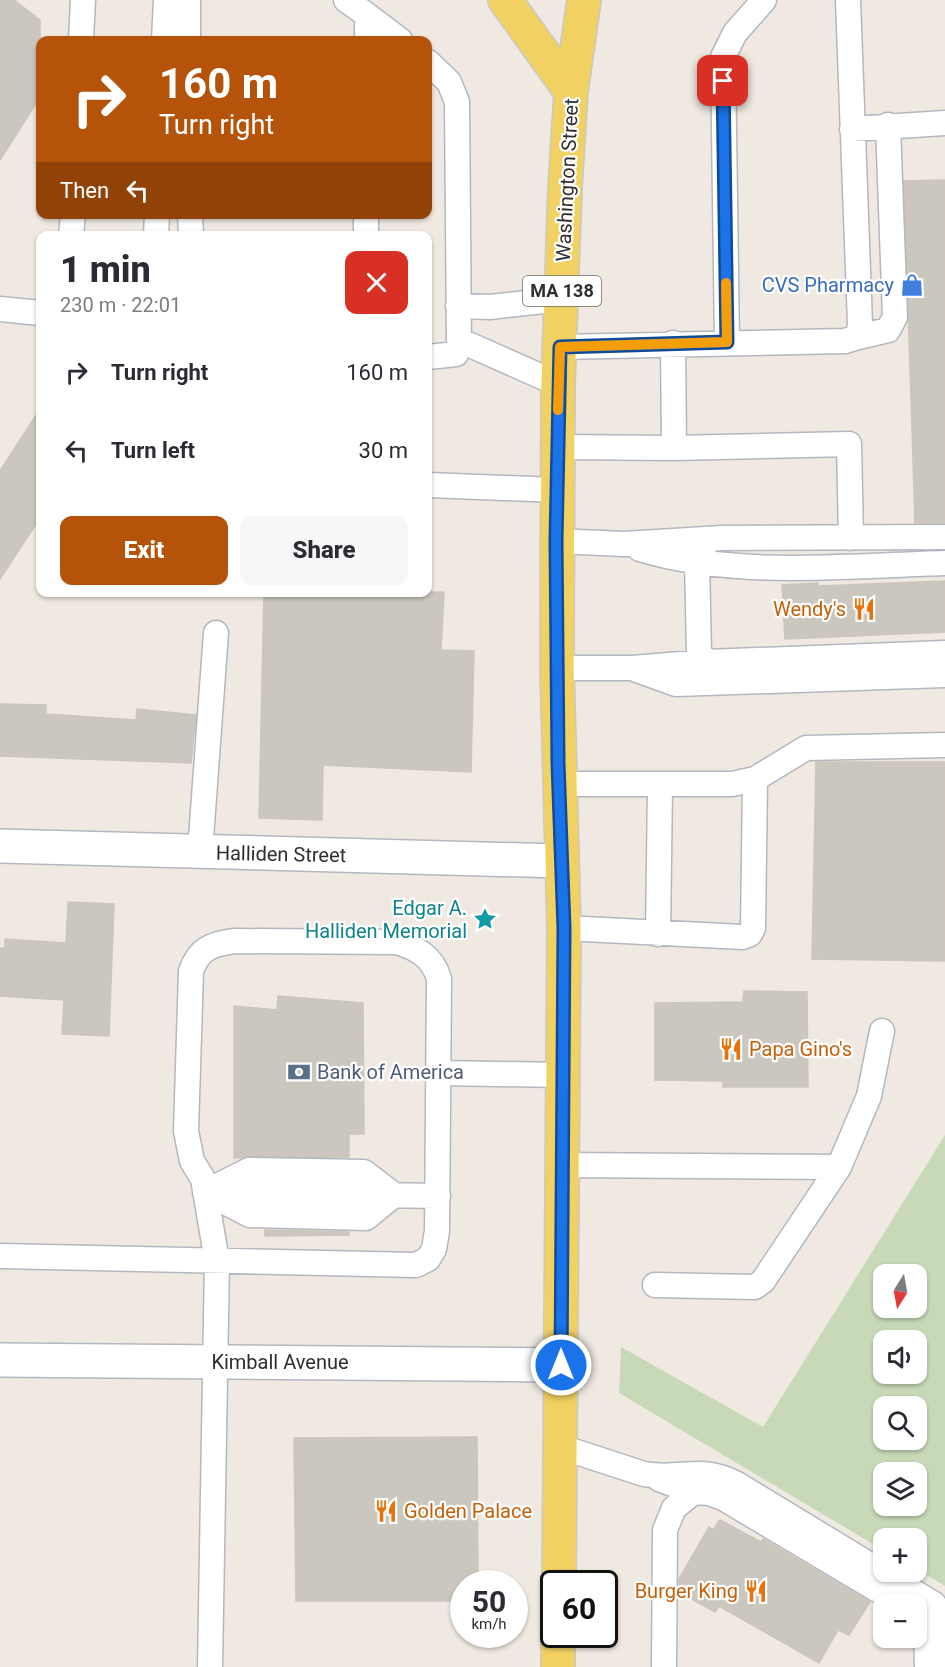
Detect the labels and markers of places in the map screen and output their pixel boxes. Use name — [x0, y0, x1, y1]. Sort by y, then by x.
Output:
pin — [697, 55, 748, 106]
shop icon: CVS Pharmacy — [899, 272, 925, 298]
place label: CVS Pharmacy — [762, 273, 895, 297]
restaurant icon: Wendy's — [851, 596, 877, 622]
place label: Wendy's — [773, 597, 846, 621]
place label: Edgar A. Halliden Memorial — [305, 896, 467, 943]
place icon: Edgar A. Halliden Memorial — [472, 906, 498, 932]
restaurant icon: Papa Gino's — [718, 1036, 744, 1062]
place label: Papa Gino's — [749, 1037, 852, 1061]
bank icon: Bank of America — [286, 1059, 312, 1085]
place label: Bank of America — [317, 1060, 464, 1084]
restaurant icon: Golden Palace — [373, 1498, 399, 1524]
place label: Golden Palace — [404, 1499, 532, 1523]
restaurant icon: Burger King — [743, 1578, 769, 1604]
place label: Burger King — [635, 1579, 738, 1603]

